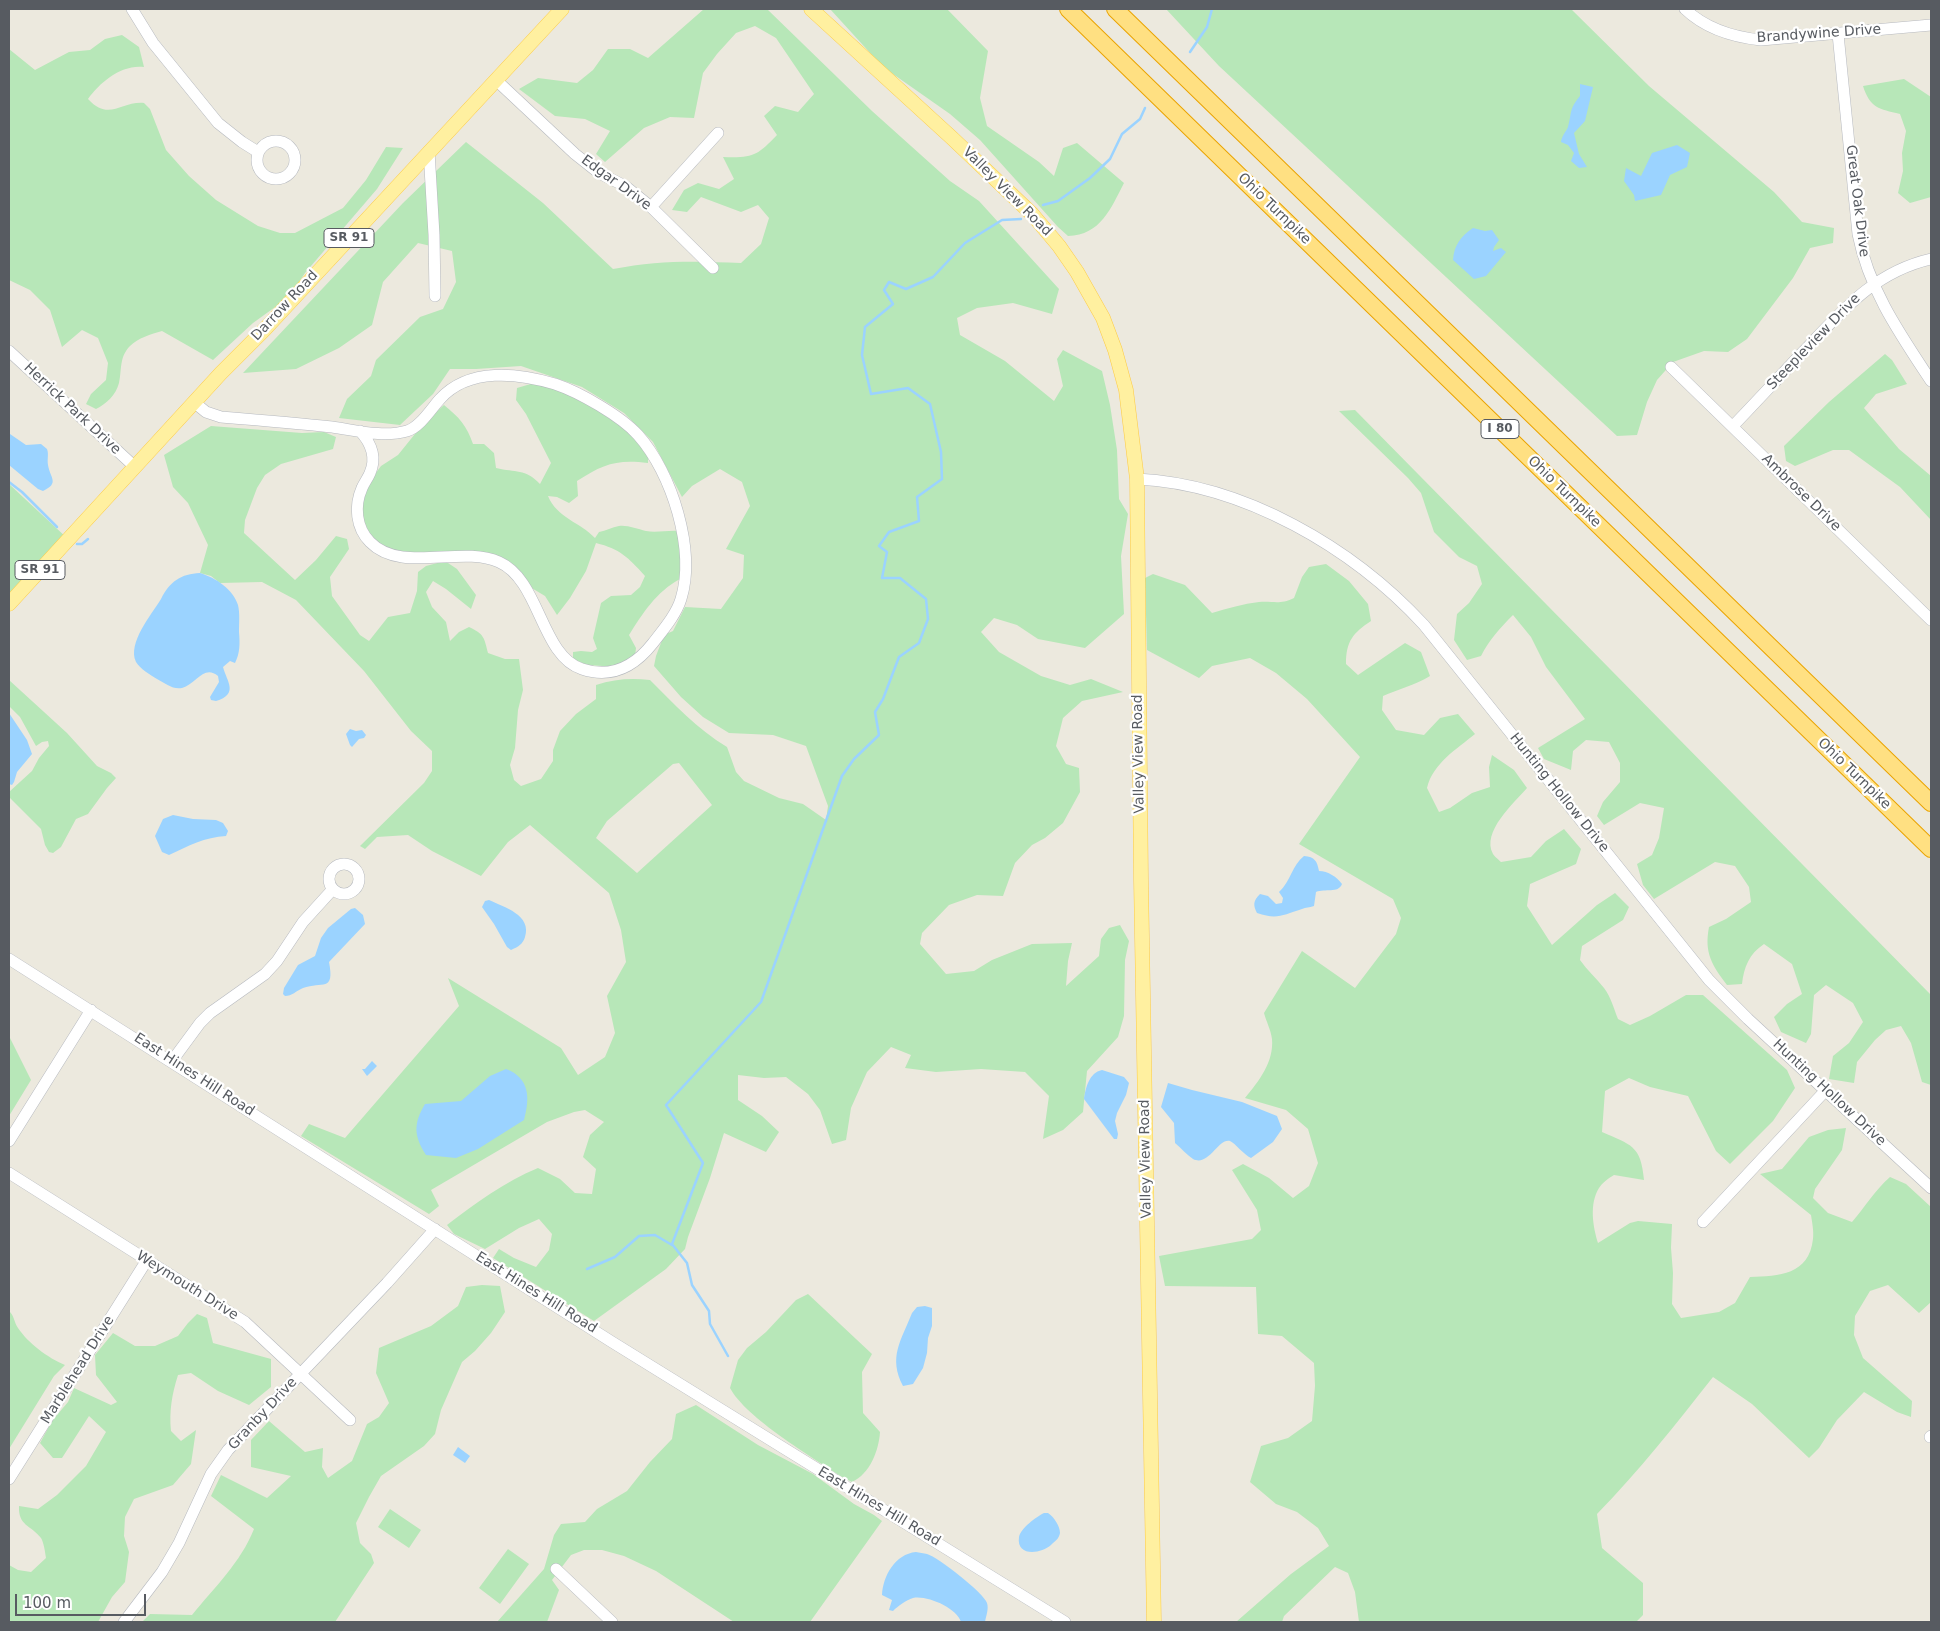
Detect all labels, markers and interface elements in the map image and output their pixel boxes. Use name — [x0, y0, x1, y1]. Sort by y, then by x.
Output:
street label: Brandywine Drive — [1756, 21, 1882, 47]
street label: Valley View Road — [959, 144, 1055, 240]
street label: Great Oak Drive — [1842, 144, 1872, 258]
street label: Edgar Drive — [578, 152, 654, 214]
street label: Ohio Turnpike — [1234, 170, 1314, 248]
road number: SR 91 — [324, 228, 374, 248]
street label: Darrow Road — [248, 267, 322, 345]
street label: Steepleview Drive — [1764, 290, 1864, 394]
street label: Herrick Park Drive — [20, 360, 124, 458]
road number: I 80 — [1481, 419, 1519, 438]
street label: Ambrose Drive — [1758, 451, 1844, 535]
street label: Ohio Turnpike — [1524, 453, 1604, 531]
road number: SR 91 — [15, 560, 65, 580]
street label: Valley View Road — [1130, 694, 1148, 814]
street label: Hunting Hollow Drive — [1506, 730, 1612, 856]
street label: Ohio Turnpike — [1814, 735, 1894, 813]
street label: East Hines Hill Road — [131, 1030, 257, 1120]
street label: Hunting Hollow Drive — [1769, 1036, 1889, 1150]
street label: Valley View Road — [1137, 1099, 1155, 1219]
street label: Weymouth Drive — [133, 1248, 241, 1324]
street label: East Hines Hill Road — [472, 1249, 600, 1337]
street label: Marblehead Drive — [38, 1313, 118, 1427]
street label: Granby Drive — [225, 1374, 301, 1454]
street label: East Hines Hill Road — [815, 1464, 943, 1550]
scale bar — [18, 1584, 149, 1616]
text: 100 m — [23, 1594, 71, 1612]

